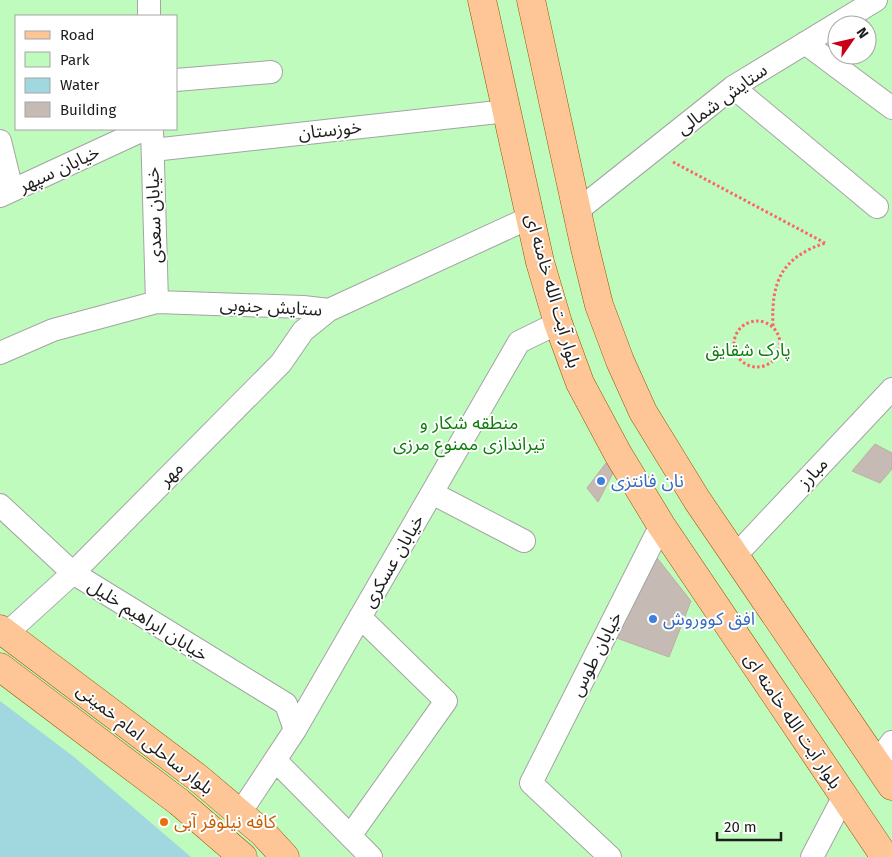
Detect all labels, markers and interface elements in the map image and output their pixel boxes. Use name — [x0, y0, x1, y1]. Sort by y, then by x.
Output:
legend — [15, 15, 178, 130]
north arrow — [827, 15, 877, 65]
text: N — [853, 24, 872, 42]
text: Road — [60, 26, 95, 44]
text: Park — [60, 51, 90, 69]
street label: ستایش شمالی — [672, 59, 772, 139]
text: Water — [60, 76, 99, 94]
text: Building — [60, 101, 116, 119]
street label: خوزستان — [297, 116, 363, 144]
street label: خیابان سپهر — [14, 141, 103, 198]
street label: خیابان سعدی — [141, 166, 167, 264]
street label: بلوار آیت الله خامنه ای — [520, 211, 586, 371]
street label: ستایش جنوبی — [219, 293, 323, 321]
park label: پارک شقایق — [705, 339, 791, 361]
park label: منطقه شکار و تیراندازی ممنوع مرزی — [393, 412, 545, 458]
street label: مبارز — [793, 453, 833, 494]
street label: مهر — [153, 457, 188, 492]
place label: نان فانتزی — [611, 470, 684, 492]
marker: نان فانتزی — [595, 475, 607, 487]
street label: خیابان عسکری — [357, 510, 429, 612]
street label: خیابان ابراهیم خلیل — [83, 574, 212, 667]
street label: خیابان طوس — [565, 608, 627, 700]
place label: افق کووروش — [663, 608, 755, 630]
marker: افق کووروش — [647, 613, 659, 625]
street label: بلوار آیت الله خامنه ای — [739, 649, 847, 793]
street label: بلوار ساحلی امام خمینی — [70, 679, 218, 802]
scale bar — [717, 810, 781, 842]
place label: کافه نیلوفر آبی — [174, 811, 277, 833]
marker: کافه نیلوفر آبی — [158, 816, 170, 828]
text: 20 m — [724, 818, 757, 836]

